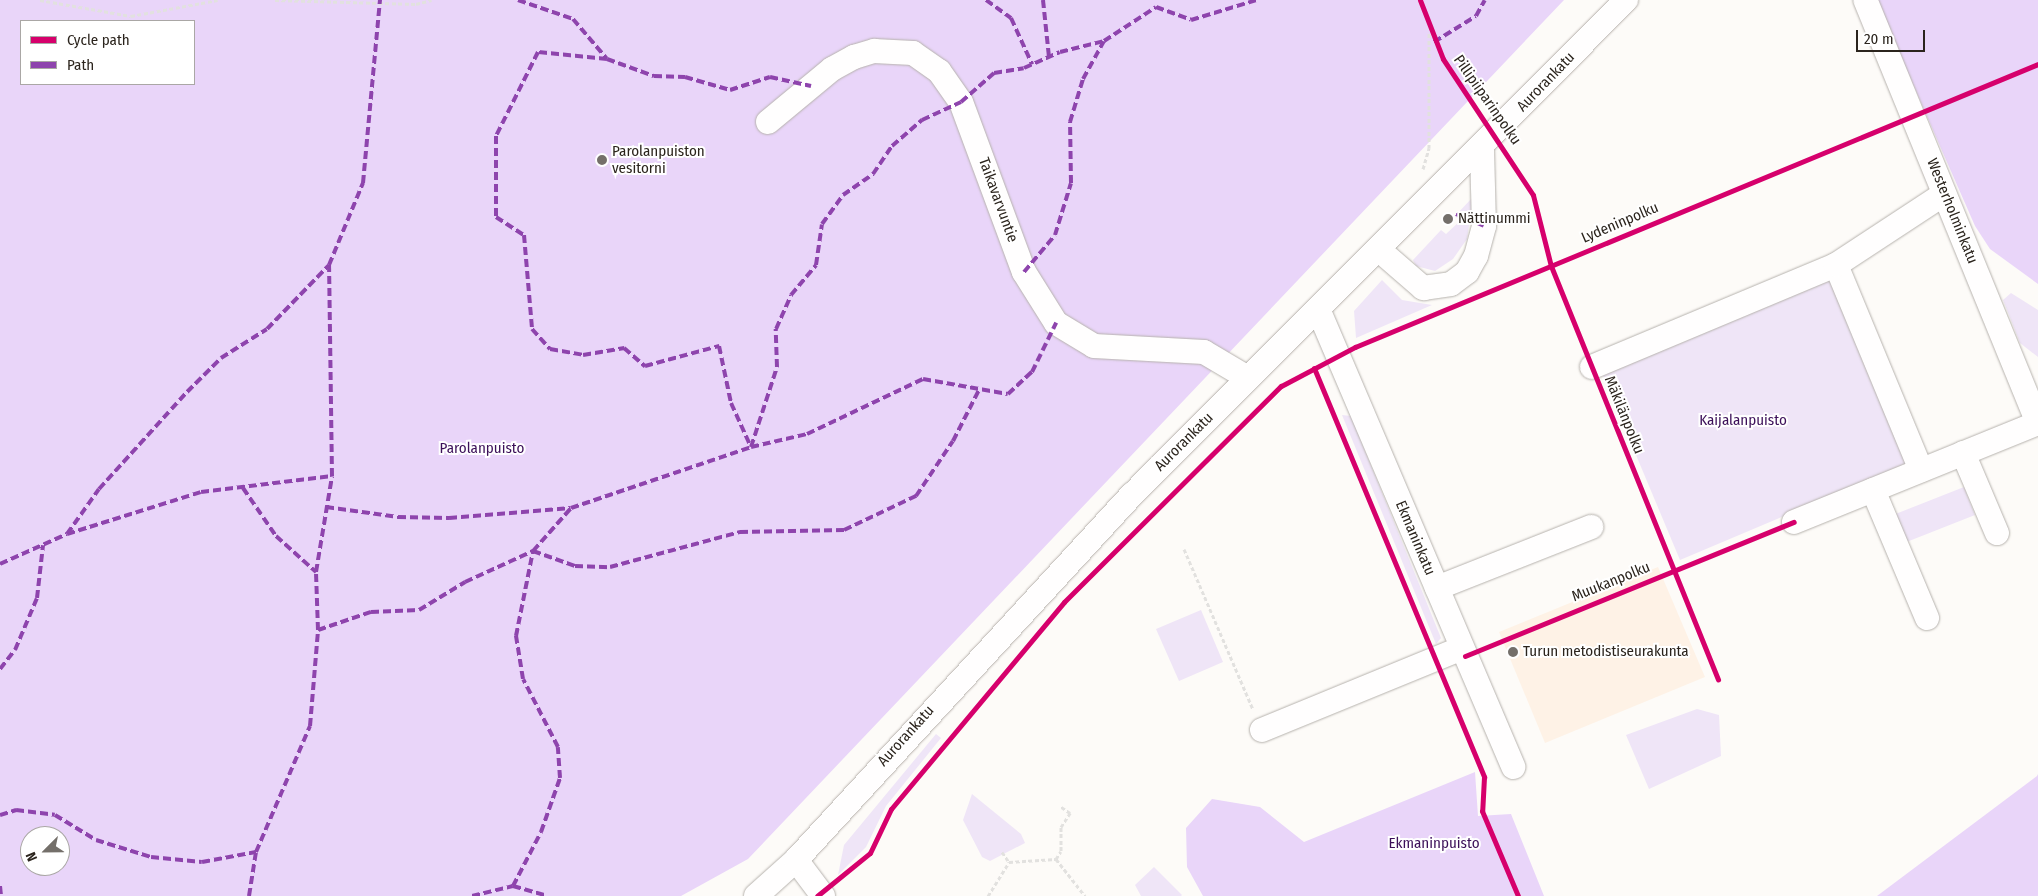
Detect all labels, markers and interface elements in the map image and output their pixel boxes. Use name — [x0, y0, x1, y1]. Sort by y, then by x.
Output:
legend — [20, 20, 195, 85]
scale bar — [1858, 20, 1927, 52]
text: 20 m — [1864, 30, 1894, 48]
text: Cycle path — [67, 31, 130, 49]
street label: Aurorankatu — [1513, 49, 1579, 115]
street label: Pillipiiparinpolku — [1449, 52, 1525, 148]
text: Path — [67, 56, 94, 74]
place label: Parolanpuiston vesitorni — [612, 142, 705, 177]
marker: Parolanpuiston vesitorni — [596, 154, 608, 166]
street label: Taikavarvuntie — [974, 155, 1022, 245]
street label: Westerholminkatu — [1923, 156, 1981, 266]
street label: Lydeninpolku — [1579, 199, 1661, 247]
place label: Nättinummi — [1458, 210, 1531, 228]
marker: Nättinummi — [1442, 213, 1454, 225]
street label: Mäkilänpolku — [1600, 373, 1648, 457]
street label: Aurorankatu — [1151, 409, 1217, 475]
park label: Kaijalanpuisto — [1699, 412, 1787, 430]
park label: Parolanpuisto — [440, 440, 524, 458]
street label: Ekmaninkatu — [1391, 498, 1439, 578]
street label: Muukanpolku — [1569, 558, 1653, 606]
place label: Turun metodistiseurakunta — [1523, 643, 1689, 661]
marker: Turun metodistiseurakunta — [1507, 646, 1519, 658]
street label: Aurorankatu — [874, 702, 938, 770]
north arrow — [20, 826, 70, 876]
park label: Ekmaninpuisto — [1388, 835, 1480, 853]
text: N — [22, 849, 41, 864]

